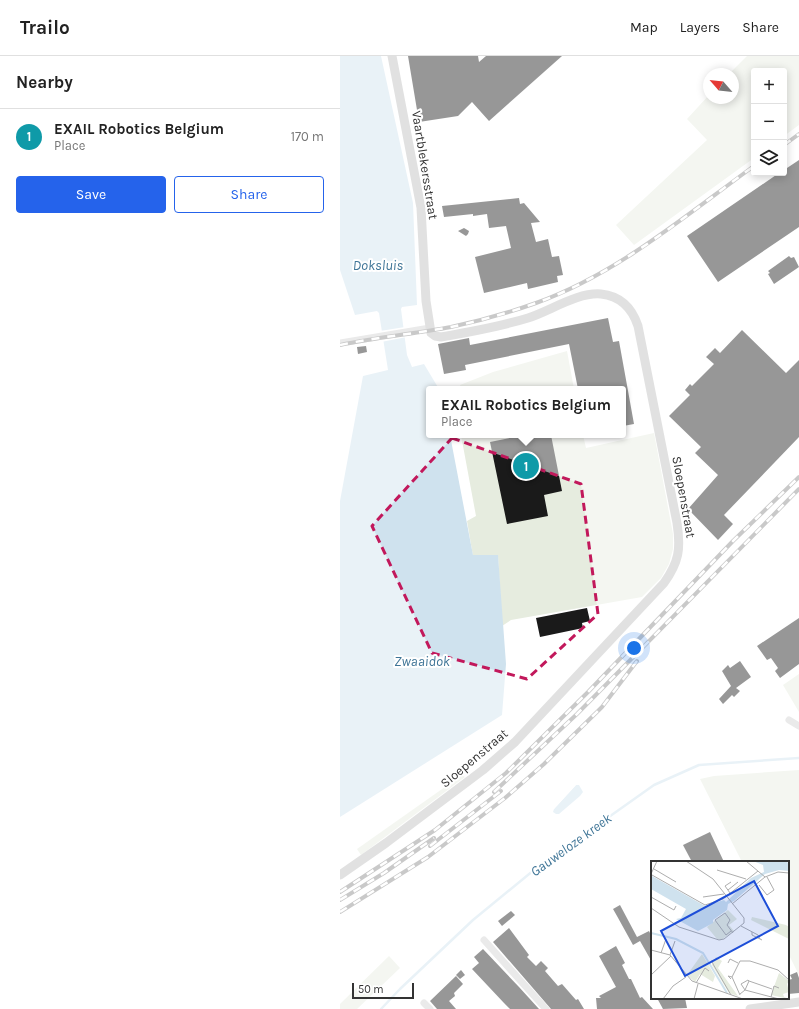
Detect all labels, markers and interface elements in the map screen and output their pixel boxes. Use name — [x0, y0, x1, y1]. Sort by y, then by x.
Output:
text: Trailo — [20, 17, 70, 39]
text: Map — [630, 19, 658, 36]
text: Layers — [680, 19, 720, 36]
text: Share — [742, 19, 779, 36]
north arrow — [703, 68, 739, 104]
map controls — [751, 68, 787, 176]
button: + — [751, 68, 787, 104]
text: Nearby — [16, 72, 73, 92]
button: − — [751, 104, 787, 140]
street label: Vaartblekersstraat — [409, 110, 441, 221]
text: EXAIL Robotics Belgium — [54, 120, 224, 138]
text: 1 — [27, 129, 31, 144]
text: 170 m — [291, 129, 324, 144]
text: Place — [54, 138, 85, 153]
button: layers — [751, 140, 787, 176]
button: Save — [16, 176, 166, 213]
button: Share — [174, 176, 324, 213]
water label: Doksluis — [353, 257, 404, 274]
popup — [426, 386, 626, 438]
text: EXAIL Robotics Belgium — [441, 396, 611, 414]
text: Place — [441, 414, 472, 429]
pin: 1 — [513, 451, 539, 481]
street label: Sloepenstraat — [669, 455, 699, 539]
your location — [624, 638, 644, 658]
water label: Zwaaidok — [394, 653, 451, 670]
street label: Sloepenstraat — [437, 726, 511, 790]
water label: Gauweloze kreek — [527, 809, 616, 880]
inset map — [651, 861, 789, 999]
scale bar — [352, 981, 414, 1000]
text: 50 m — [358, 983, 384, 996]

